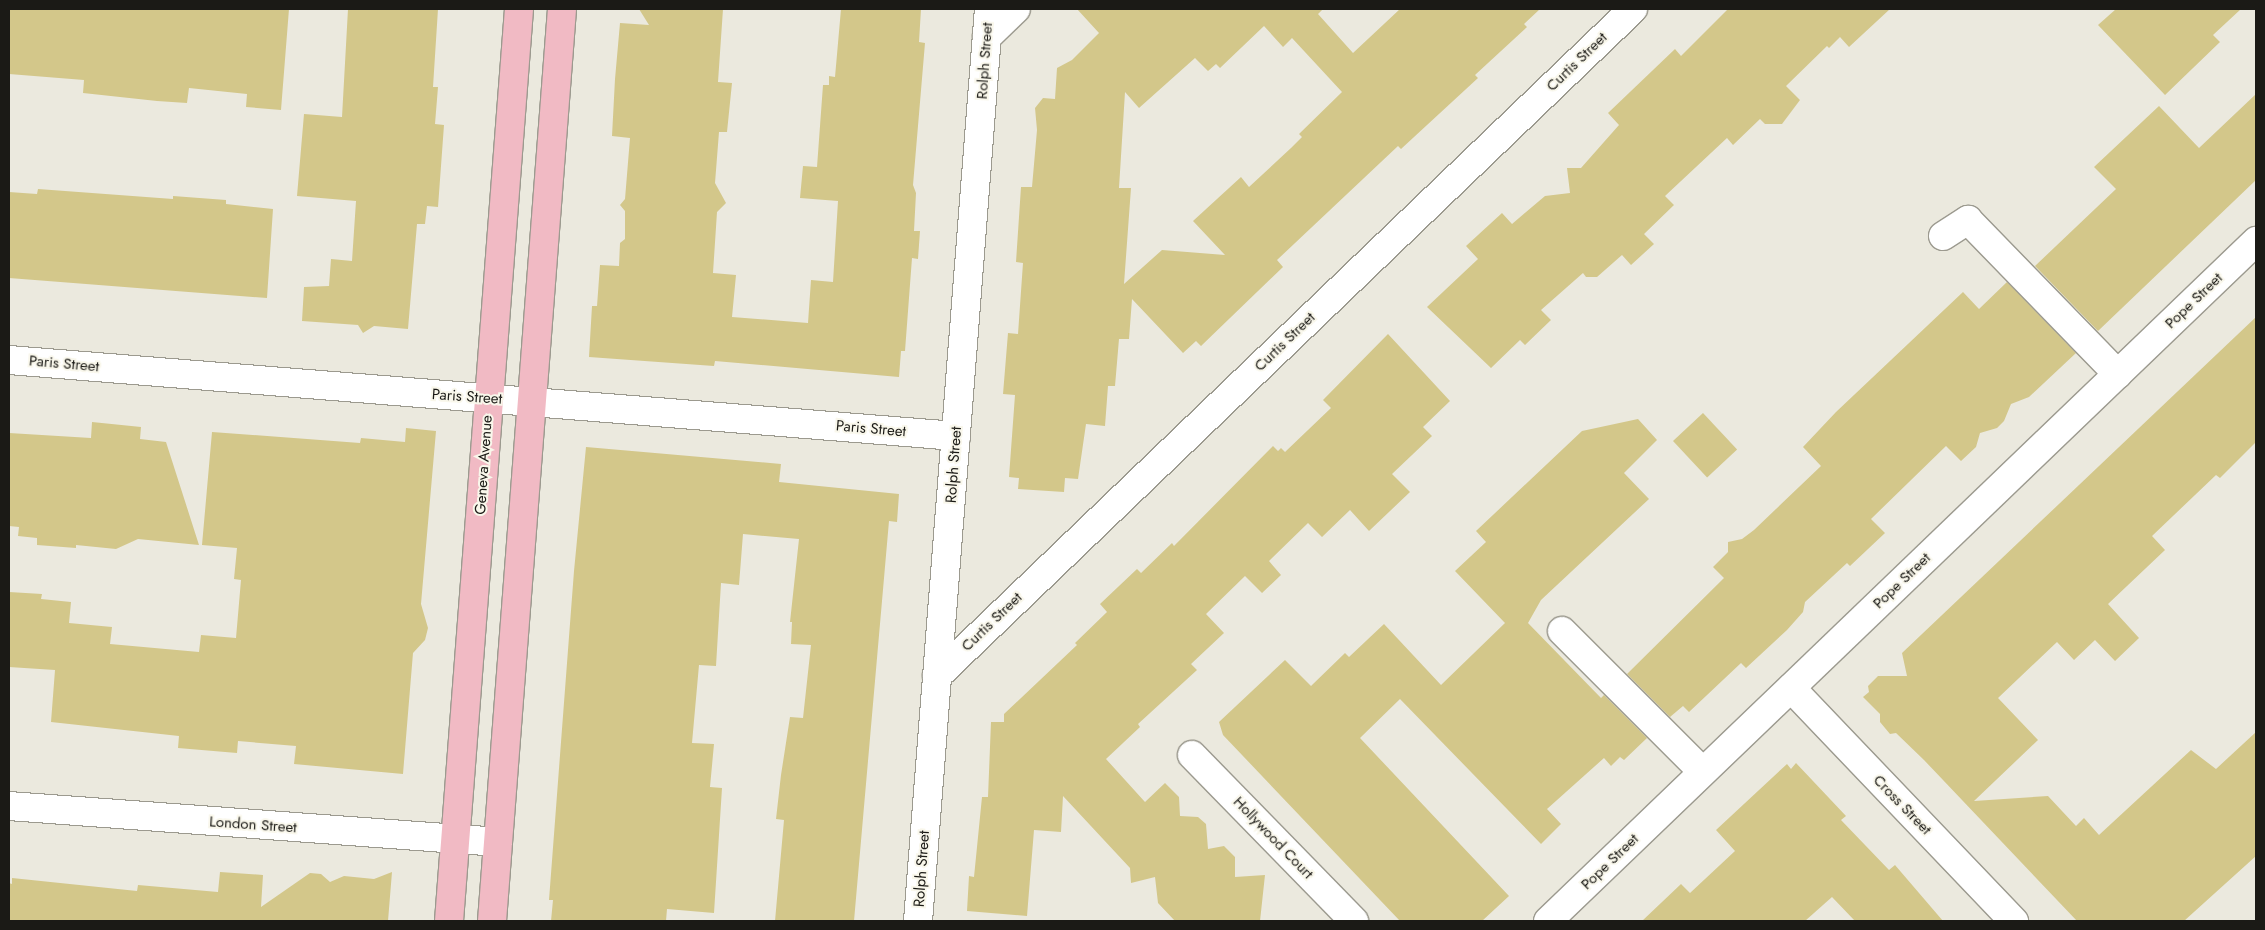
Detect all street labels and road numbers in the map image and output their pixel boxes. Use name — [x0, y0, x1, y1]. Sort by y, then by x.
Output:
street label: Rolph Street — [973, 22, 997, 100]
street label: Curtis Street — [1543, 29, 1611, 95]
street label: Pope Street — [2162, 269, 2226, 333]
street label: Curtis Street — [1251, 309, 1319, 375]
street label: Paris Street — [28, 352, 100, 376]
street label: Paris Street — [431, 386, 503, 408]
street label: Geneva Avenue — [472, 415, 496, 515]
street label: Paris Street — [835, 417, 907, 441]
street label: Rolph Street — [942, 426, 966, 504]
street label: Pope Street — [1870, 549, 1934, 613]
street label: Curtis Street — [958, 589, 1026, 655]
street label: Cross Street — [1869, 771, 1935, 839]
street label: Hollywood Court — [1229, 793, 1317, 883]
street label: London Street — [209, 813, 297, 837]
street label: Rolph Street — [910, 830, 934, 908]
street label: Pope Street — [1578, 830, 1642, 894]

